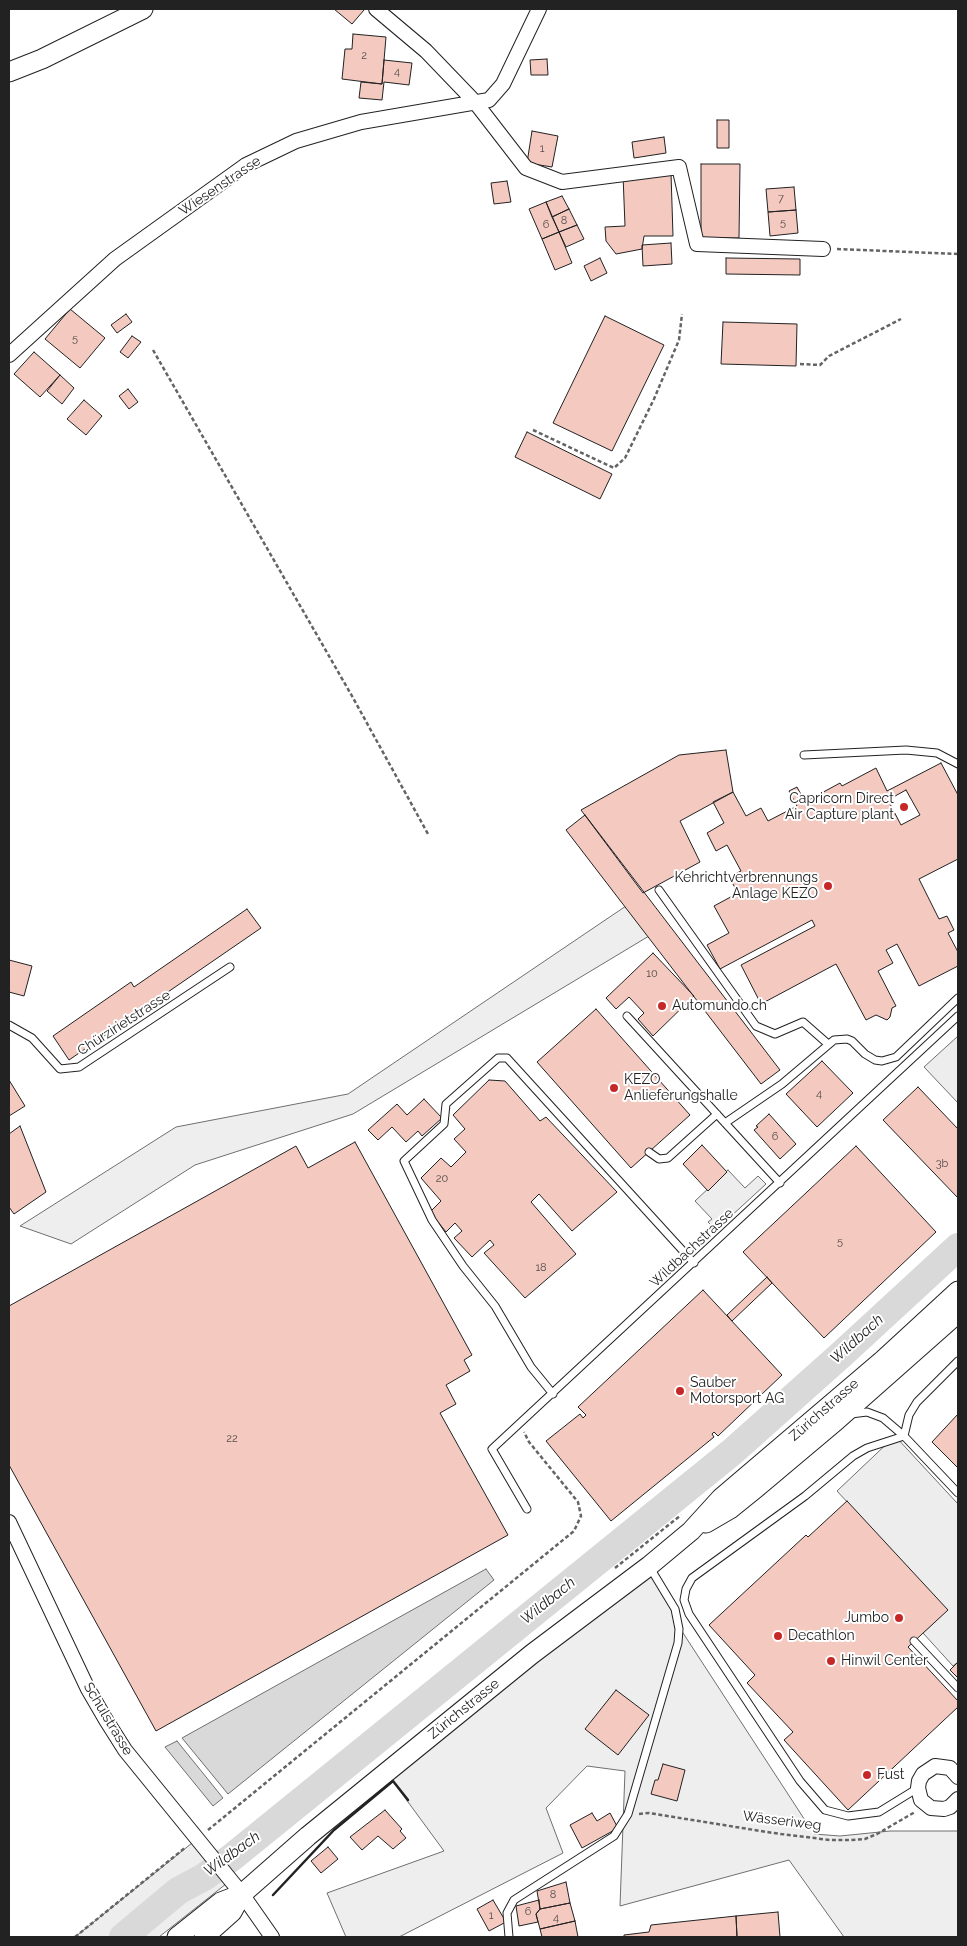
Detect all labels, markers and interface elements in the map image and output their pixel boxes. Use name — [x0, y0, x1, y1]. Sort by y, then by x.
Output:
house number: 2 — [361, 49, 367, 63]
house number: 4 — [394, 65, 400, 79]
house number: 1 — [540, 142, 544, 156]
street label: Wiesenstrasse — [176, 153, 264, 219]
house number: 7 — [778, 192, 784, 206]
house number: 8 — [561, 214, 567, 228]
house number: 5 — [780, 216, 786, 230]
house number: 6 — [543, 218, 549, 232]
house number: 5 — [72, 332, 78, 346]
place label: Capricorn Direct Air Capture plant — [785, 791, 894, 824]
marker: Capricorn Direct Air Capture plant — [898, 801, 910, 813]
place label: Kehrichtverbrennungs Anlage KEZO — [675, 870, 818, 902]
marker: Kehrichtverbrennungs Anlage KEZO — [822, 880, 834, 892]
house number: 10 — [646, 967, 658, 981]
street label: Chürzirietstrasse — [74, 987, 174, 1059]
place label: Automundo.ch — [672, 998, 767, 1014]
marker: Automundo.ch — [656, 1000, 668, 1012]
place label: KEZO Anlieferungshalle — [624, 1072, 738, 1104]
marker: KEZO Anlieferungshalle — [608, 1082, 620, 1094]
house number: 4 — [816, 1087, 822, 1101]
house number: 6 — [772, 1130, 778, 1144]
house number: 3b — [936, 1157, 948, 1171]
house number: 20 — [436, 1172, 448, 1186]
street label: Wildbachstrasse — [647, 1205, 737, 1291]
house number: 5 — [837, 1235, 843, 1249]
house number: 18 — [535, 1261, 547, 1275]
water label: Wildbach — [827, 1311, 887, 1367]
place label: Sauber Motorsport AG — [690, 1375, 784, 1408]
street label: Zürichstrasse — [786, 1375, 862, 1445]
marker: Sauber Motorsport AG — [674, 1385, 686, 1397]
house number: 22 — [226, 1432, 238, 1446]
water label: Wildbach — [517, 1573, 579, 1629]
place label: Jumbo — [844, 1610, 889, 1626]
marker: Jumbo — [893, 1612, 905, 1624]
place label: Decathlon — [788, 1628, 855, 1644]
marker: Decathlon — [772, 1630, 784, 1642]
place label: Hinwil Center — [841, 1653, 928, 1669]
marker: Hinwil Center — [825, 1655, 837, 1667]
street label: Zürichstrasse — [425, 1675, 503, 1743]
street label: Schulstrasse — [80, 1679, 136, 1759]
place label: Fust — [877, 1767, 905, 1783]
marker: Fust — [861, 1769, 873, 1781]
street label: Wässeriweg — [742, 1808, 822, 1834]
water label: Wildbach — [200, 1828, 264, 1880]
house number: 8 — [550, 1888, 556, 1902]
house number: 6 — [525, 1905, 531, 1919]
house number: 1 — [489, 1909, 493, 1923]
house number: 4 — [553, 1911, 559, 1925]

